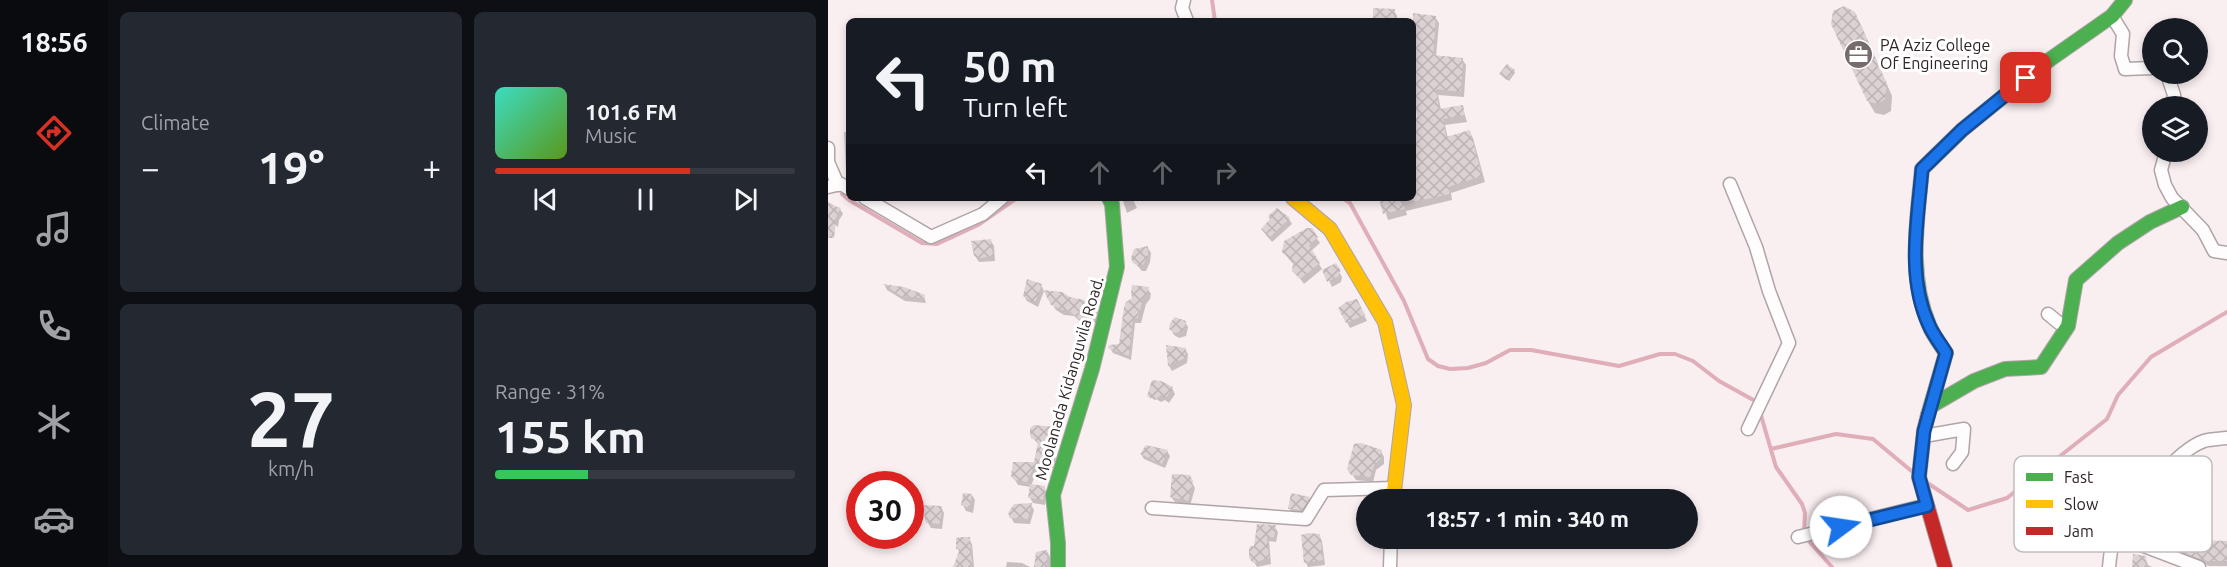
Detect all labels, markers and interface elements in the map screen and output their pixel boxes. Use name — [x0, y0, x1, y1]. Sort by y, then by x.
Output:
map controls — [2142, 18, 2208, 162]
button: search — [2142, 18, 2208, 84]
text: 18:56 — [20, 27, 88, 57]
place label: PA Aziz College Of Engineering — [1880, 36, 1990, 72]
office icon: PA Aziz College Of Engineering — [1843, 38, 1875, 70]
icon: left — [864, 42, 942, 120]
text: 50 m — [963, 43, 1057, 90]
pin — [2000, 52, 2051, 103]
icon: arrive — [2009, 61, 2042, 94]
text: Turn left — [963, 92, 1067, 122]
button: layers — [2142, 96, 2208, 162]
text: 101.6 FM — [585, 99, 677, 124]
text: Climate — [141, 111, 210, 134]
icon: directions — [33, 112, 75, 154]
text: Music — [585, 124, 637, 147]
text: 19° — [258, 142, 324, 193]
text: − — [141, 149, 160, 186]
text: + — [422, 149, 441, 186]
icon: left — [1020, 156, 1053, 189]
icon: ahead — [1083, 156, 1116, 189]
icon: ahead — [1146, 156, 1179, 189]
icon: right — [1209, 156, 1242, 189]
icon: previous — [529, 183, 562, 216]
icon: pause — [629, 183, 662, 216]
icon: next — [729, 183, 762, 216]
icon: music — [33, 208, 75, 250]
street label: Moolanada Kidanguvila Road. — [1031, 274, 1107, 482]
icon: phone — [33, 305, 75, 347]
text: 27 — [247, 374, 335, 462]
text: Range · 31% — [495, 380, 605, 403]
icon: climate — [33, 401, 75, 443]
text: 155 km — [495, 411, 646, 462]
legend — [2014, 456, 2212, 552]
text: km/h — [268, 457, 314, 480]
text: Fast — [2064, 468, 2094, 486]
speed limit sign: 30 — [846, 471, 924, 549]
position arrow — [1809, 495, 1873, 559]
text: Slow — [2064, 495, 2099, 513]
icon: car — [33, 498, 75, 540]
text: 18:57 · 1 min · 340 m — [1425, 506, 1629, 531]
text: Jam — [2064, 522, 2094, 540]

